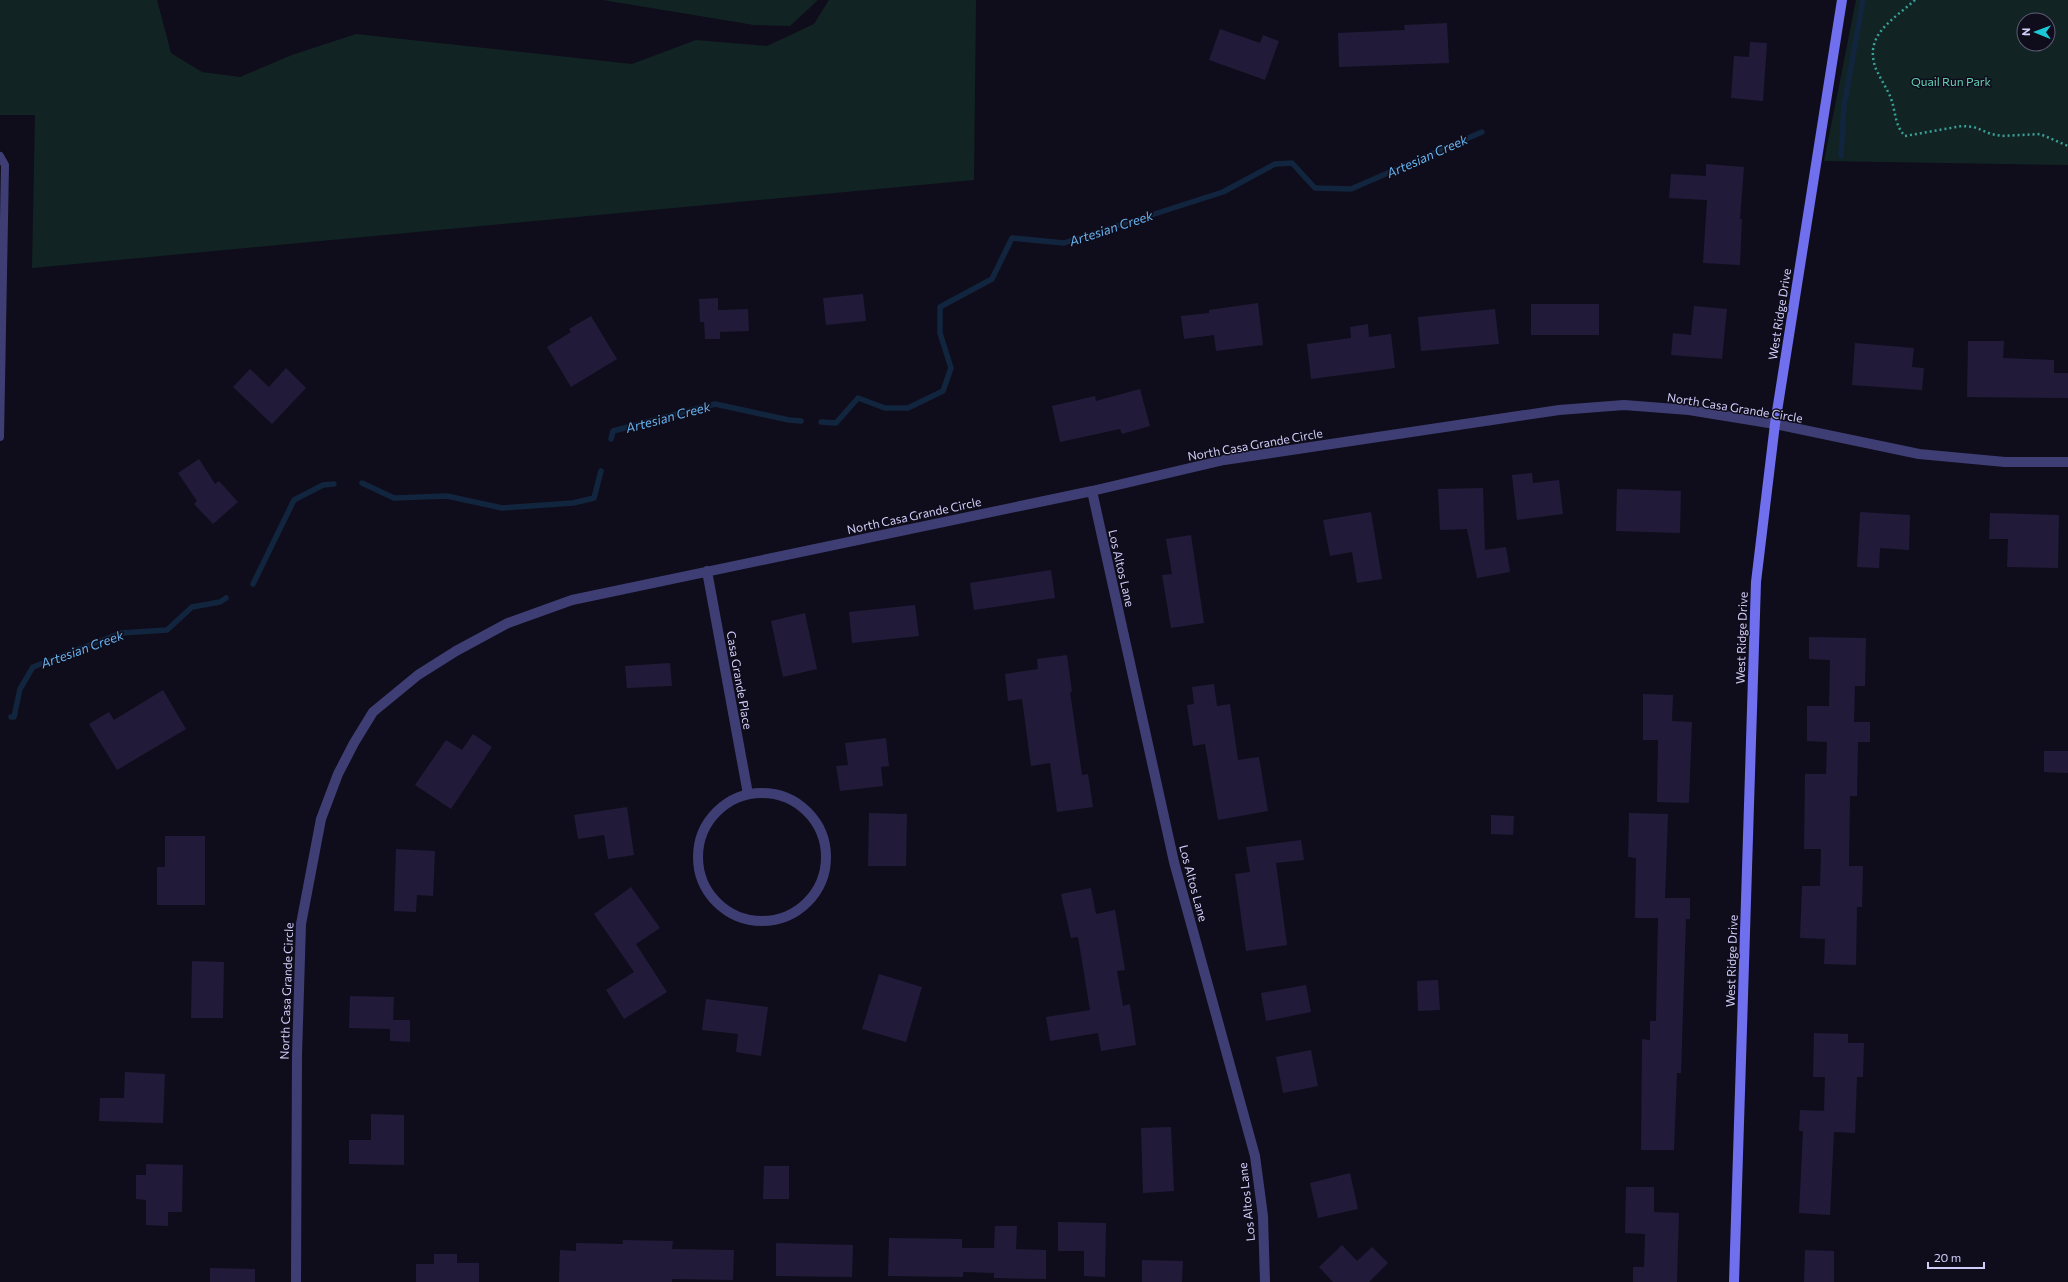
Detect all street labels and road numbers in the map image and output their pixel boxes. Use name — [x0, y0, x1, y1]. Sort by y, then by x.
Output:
street label: West Ridge Drive — [1765, 267, 1793, 361]
street label: North Casa Grande Circle — [1666, 389, 1804, 425]
street label: North Casa Grande Circle — [1186, 425, 1324, 463]
street label: North Casa Grande Circle — [846, 494, 982, 536]
street label: Los Altos Lane — [1106, 528, 1138, 608]
street label: West Ridge Drive — [1732, 592, 1750, 684]
street label: Casa Grande Place — [724, 630, 756, 730]
street label: Los Altos Lane — [1177, 843, 1211, 923]
street label: West Ridge Drive — [1722, 915, 1740, 1007]
street label: North Casa Grande Circle — [277, 922, 295, 1060]
street label: Los Altos Lane — [1235, 1162, 1257, 1242]

